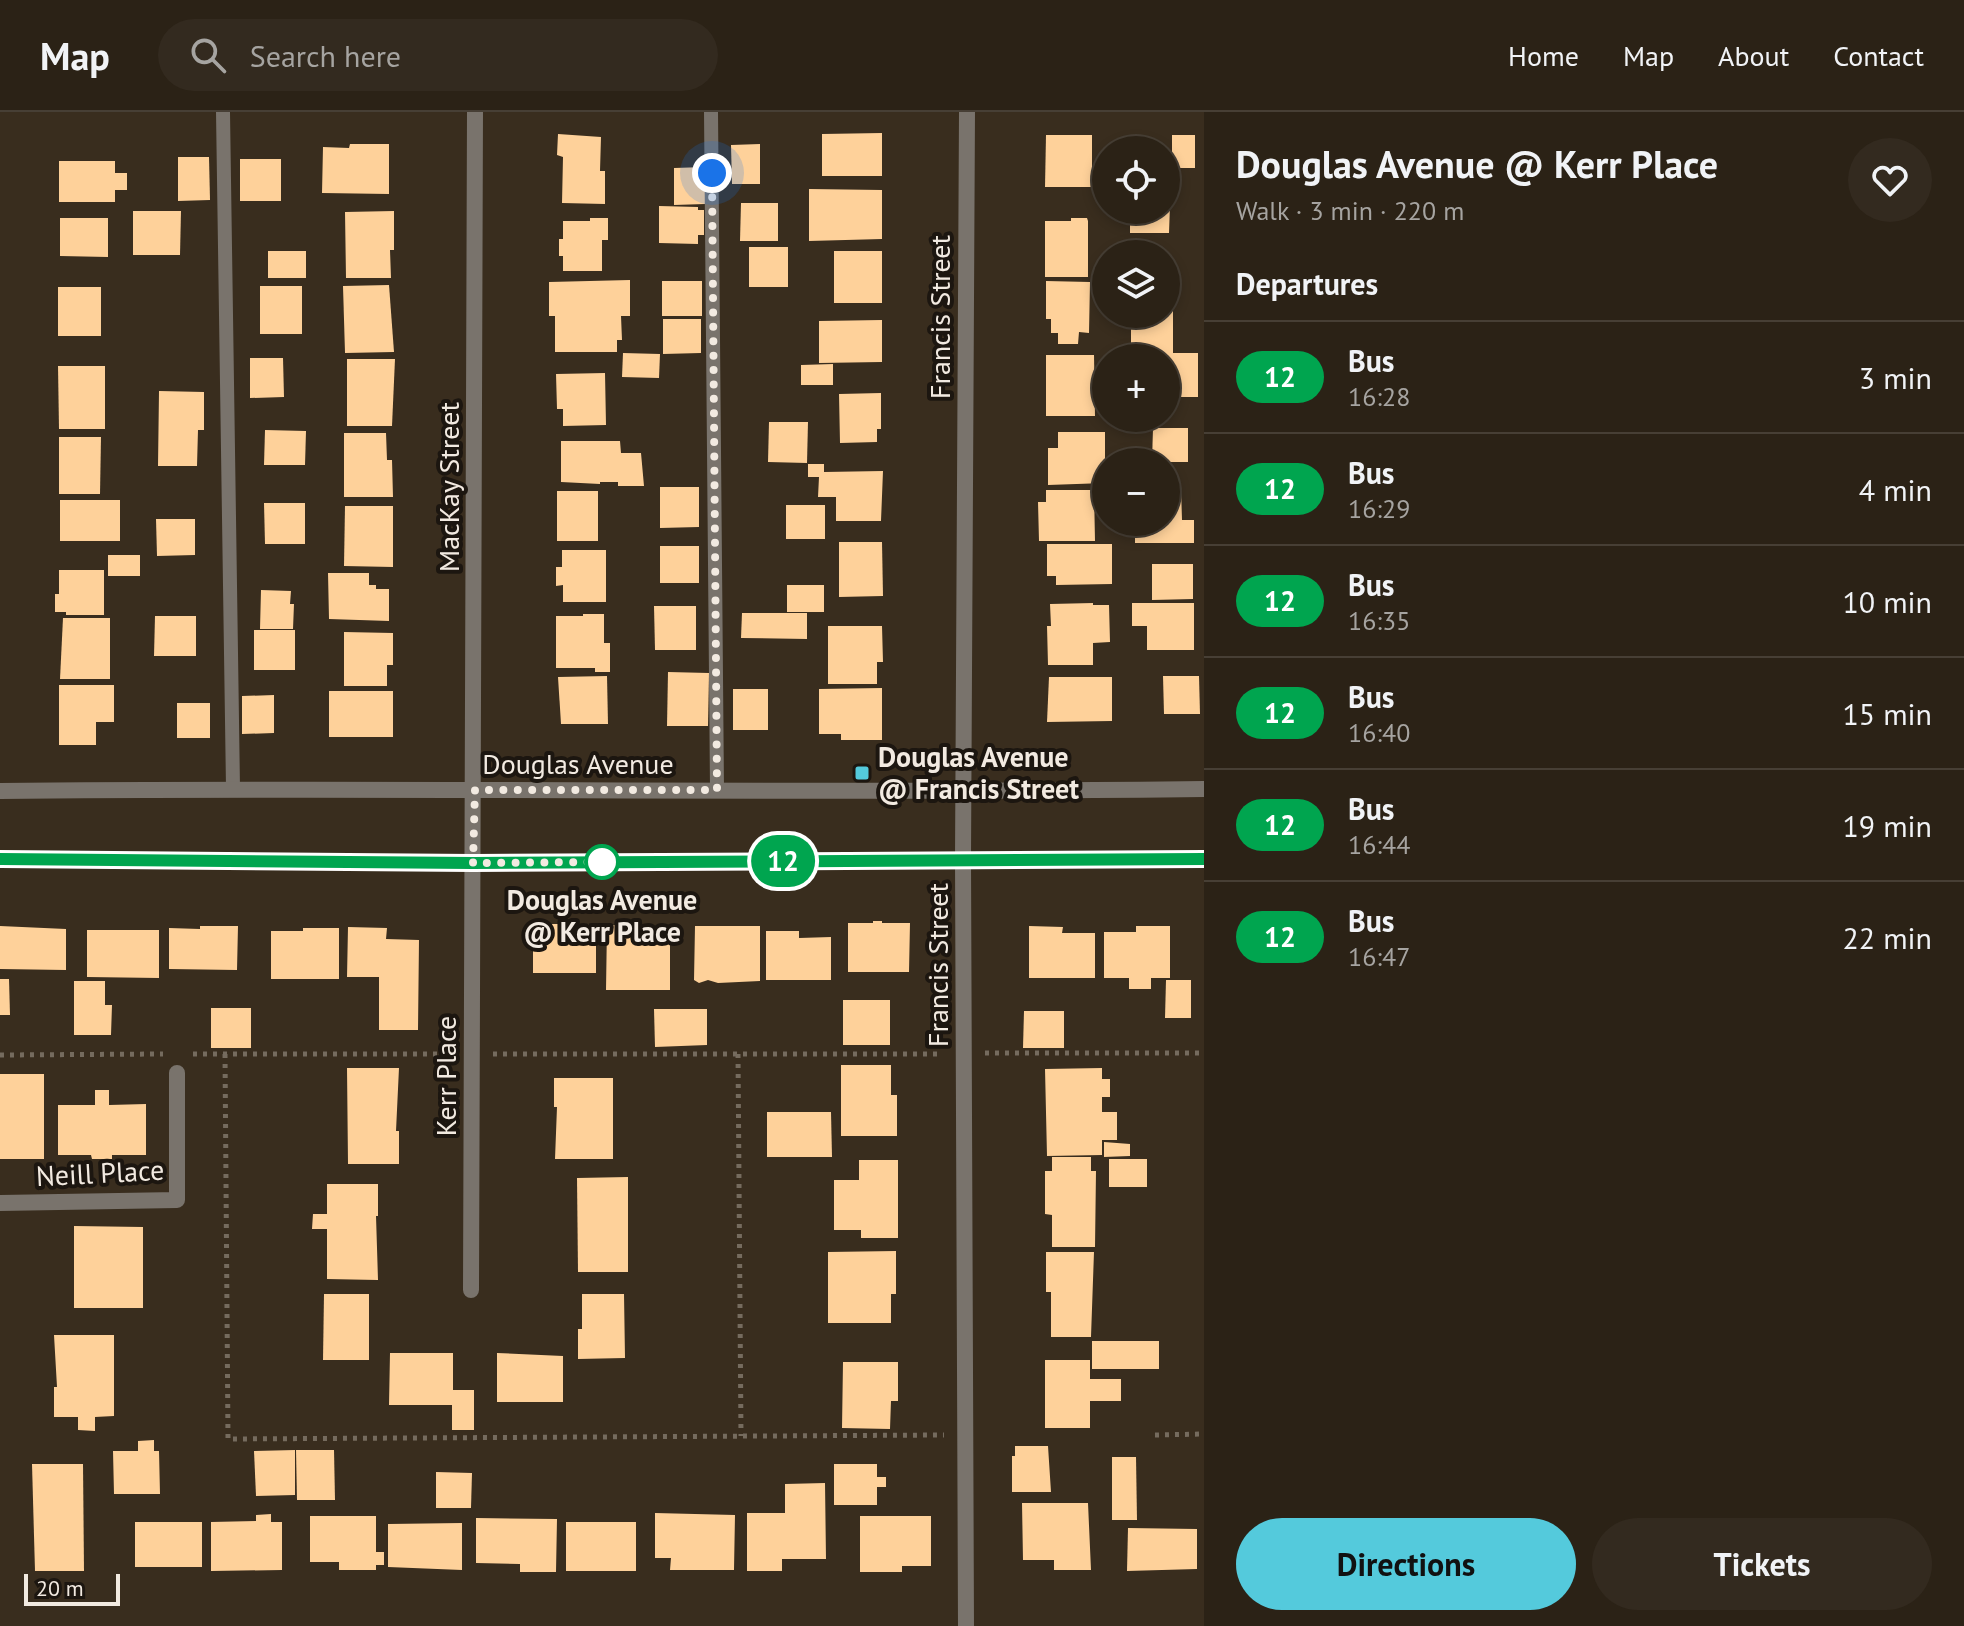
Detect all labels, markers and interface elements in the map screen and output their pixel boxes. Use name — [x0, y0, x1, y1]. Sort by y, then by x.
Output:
search box — [158, 19, 718, 91]
text: Map — [40, 31, 110, 80]
icon: search — [186, 33, 230, 77]
text: Search here — [250, 36, 401, 75]
text: Home — [1508, 37, 1579, 74]
text: Map — [1623, 37, 1674, 74]
text: About — [1718, 37, 1789, 74]
text: Contact — [1833, 37, 1924, 74]
map controls — [1092, 136, 1180, 536]
button: locate — [1092, 136, 1180, 224]
button: heart — [1848, 138, 1932, 222]
text: Douglas Avenue @ Kerr Place — [1236, 139, 1718, 188]
your location — [692, 153, 732, 193]
text: Walk · 3 min · 220 m — [1236, 194, 1464, 227]
street label: Francis Street — [921, 234, 958, 399]
button: layers — [1092, 240, 1180, 328]
text: Departures — [1236, 264, 1378, 303]
text: Bus — [1348, 341, 1395, 380]
button: + — [1092, 344, 1180, 432]
text: 12 — [1264, 358, 1296, 395]
text: 3 min — [1859, 358, 1932, 397]
text: 16:28 — [1348, 380, 1410, 413]
street label: MacKay Street — [430, 402, 467, 572]
button: − — [1092, 448, 1180, 536]
text: Bus — [1348, 453, 1395, 492]
text: 12 — [1264, 470, 1296, 507]
text: 4 min — [1859, 470, 1932, 509]
text: 16:29 — [1348, 492, 1410, 525]
text: Bus — [1348, 565, 1395, 604]
text: 12 — [1264, 582, 1296, 619]
text: 10 min — [1842, 582, 1932, 621]
text: 16:35 — [1348, 604, 1410, 637]
text: Bus — [1348, 677, 1395, 716]
text: 12 — [1264, 694, 1296, 731]
text: 15 min — [1842, 694, 1932, 733]
text: 16:40 — [1348, 716, 1410, 749]
place label: Douglas Avenue @ Francis Street — [878, 738, 1079, 807]
street label: Douglas Avenue — [482, 745, 674, 782]
marker: Douglas Avenue @ Francis Street — [853, 764, 871, 782]
text: Bus — [1348, 789, 1395, 828]
text: 12 — [1264, 806, 1296, 843]
text: 19 min — [1842, 806, 1932, 845]
text: 16:44 — [1348, 828, 1410, 861]
line badge: 12 — [747, 835, 819, 887]
text: 12 — [767, 842, 799, 879]
marker: Douglas Avenue @ Kerr Place — [585, 845, 619, 879]
place label: Douglas Avenue @ Kerr Place — [507, 881, 697, 950]
street label: Francis Street — [919, 882, 956, 1047]
text: Bus — [1348, 901, 1395, 940]
text: 12 — [1264, 918, 1296, 955]
text: 22 min — [1842, 918, 1932, 957]
text: 16:47 — [1348, 940, 1410, 973]
street label: Kerr Place — [427, 1016, 464, 1136]
street label: Neill Place — [35, 1151, 165, 1194]
button: Directions — [1236, 1518, 1576, 1610]
button: Tickets — [1592, 1518, 1932, 1610]
scale bar — [24, 1570, 120, 1606]
text: 20 m — [36, 1574, 84, 1602]

